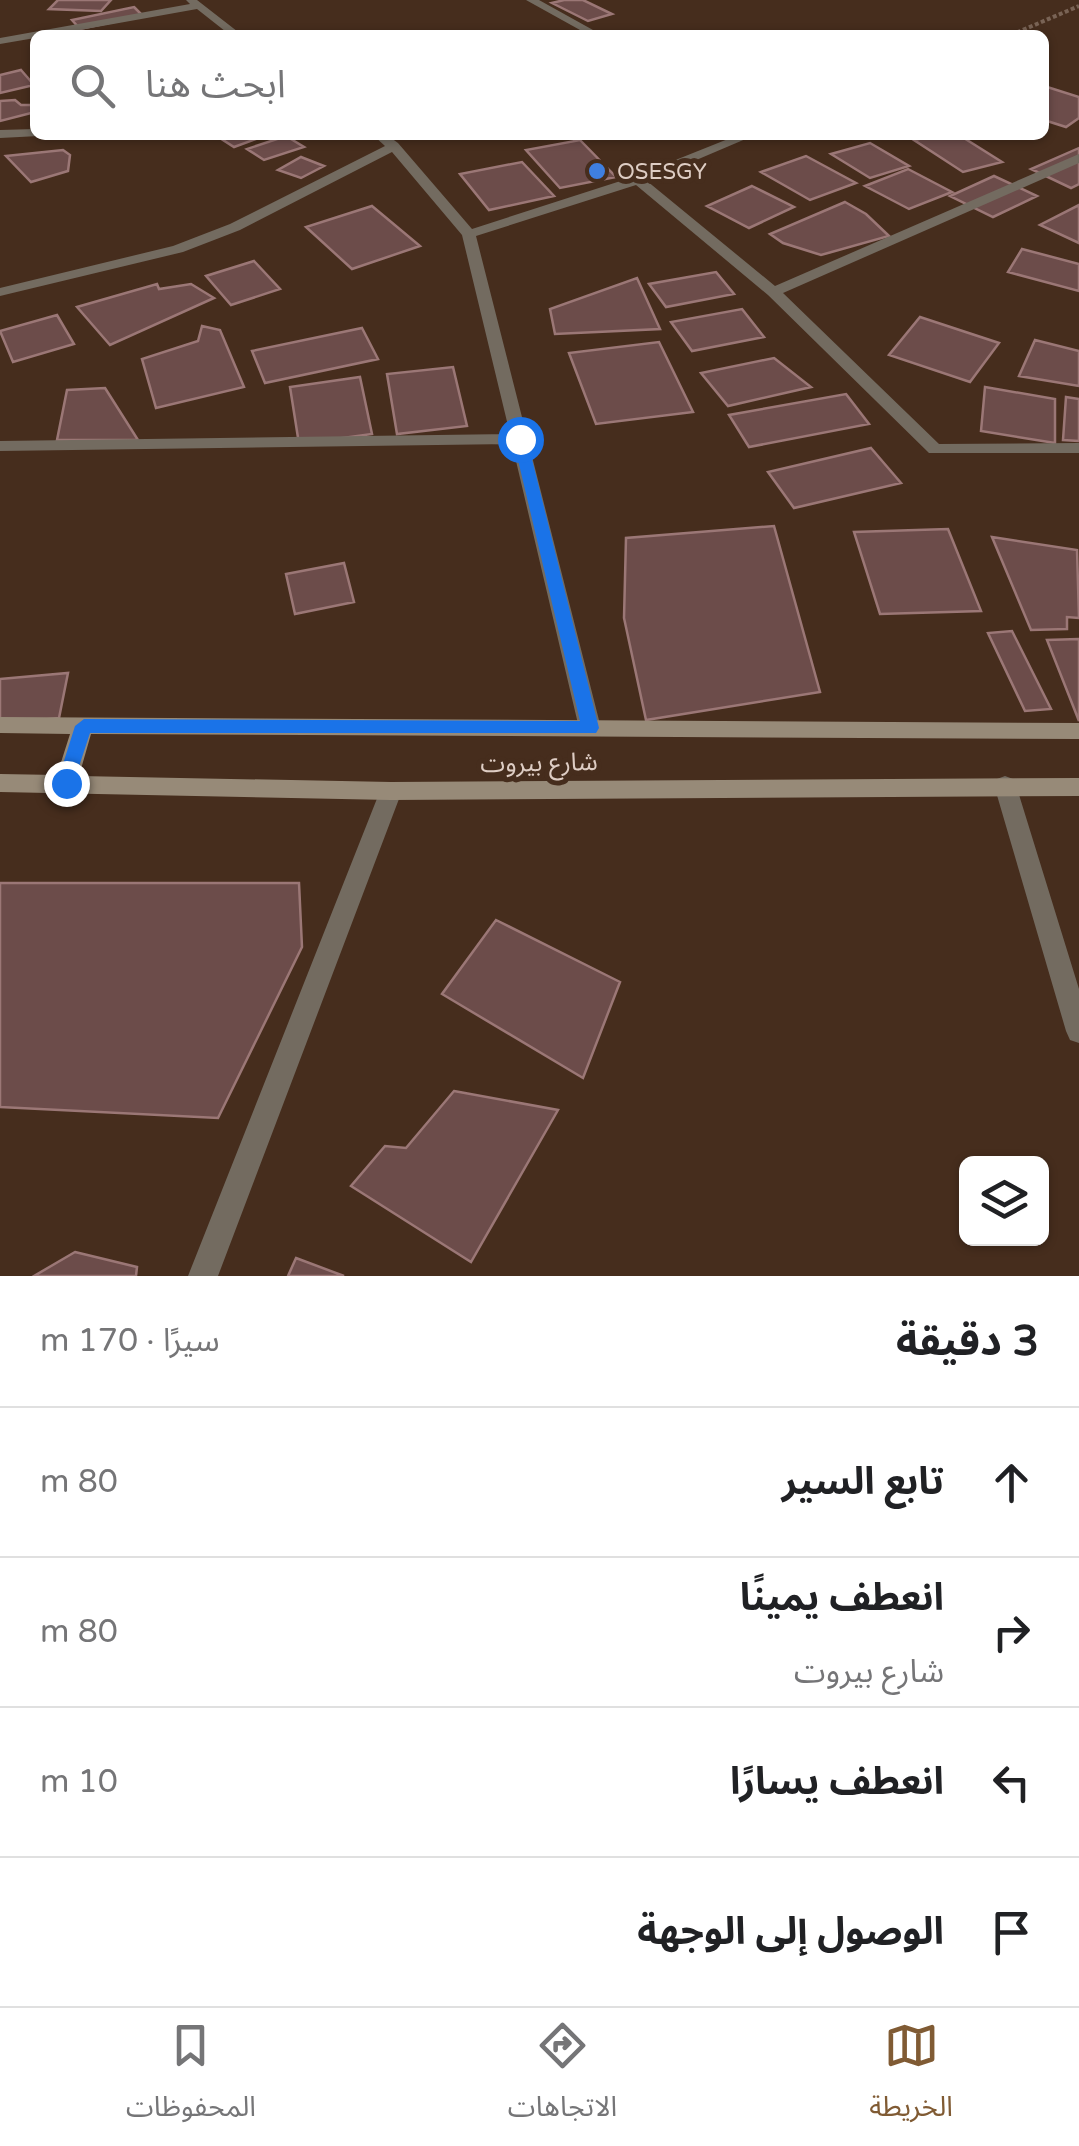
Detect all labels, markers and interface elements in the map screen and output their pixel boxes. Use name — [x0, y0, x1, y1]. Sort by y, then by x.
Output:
search box — [30, 30, 1049, 140]
icon: search — [65, 58, 120, 113]
text: ابحث هنا — [145, 62, 286, 108]
place label: OSESGY — [617, 159, 707, 185]
marker: OSESGY — [586, 160, 608, 182]
route start — [498, 417, 544, 463]
street label: شارع بيروت — [480, 747, 598, 782]
route end — [44, 761, 90, 807]
map controls — [959, 1156, 1049, 1246]
button: layers — [959, 1156, 1049, 1246]
text: 3 دقيقة — [896, 1316, 1039, 1367]
text: سيرًا · 170 m — [40, 1322, 220, 1360]
icon: ahead — [984, 1455, 1039, 1510]
text: تابع السير — [782, 1459, 944, 1505]
text: 80 m — [40, 1463, 118, 1501]
text: انعطف يمينًا — [740, 1575, 944, 1621]
icon: right — [984, 1605, 1039, 1660]
text: 80 m — [40, 1613, 118, 1651]
text: شارع بيروت — [794, 1653, 944, 1691]
icon: left — [984, 1755, 1039, 1810]
text: انعطف يسارًا — [730, 1759, 944, 1805]
text: 10 m — [40, 1763, 118, 1801]
icon: arrive — [984, 1905, 1039, 1960]
text: الوصول إلى الوجهة — [637, 1909, 944, 1955]
tab: المحفوظات — [126, 2018, 256, 2137]
tab: الاتجاهات — [508, 2018, 617, 2137]
tab: الخريطة — [869, 2018, 953, 2137]

